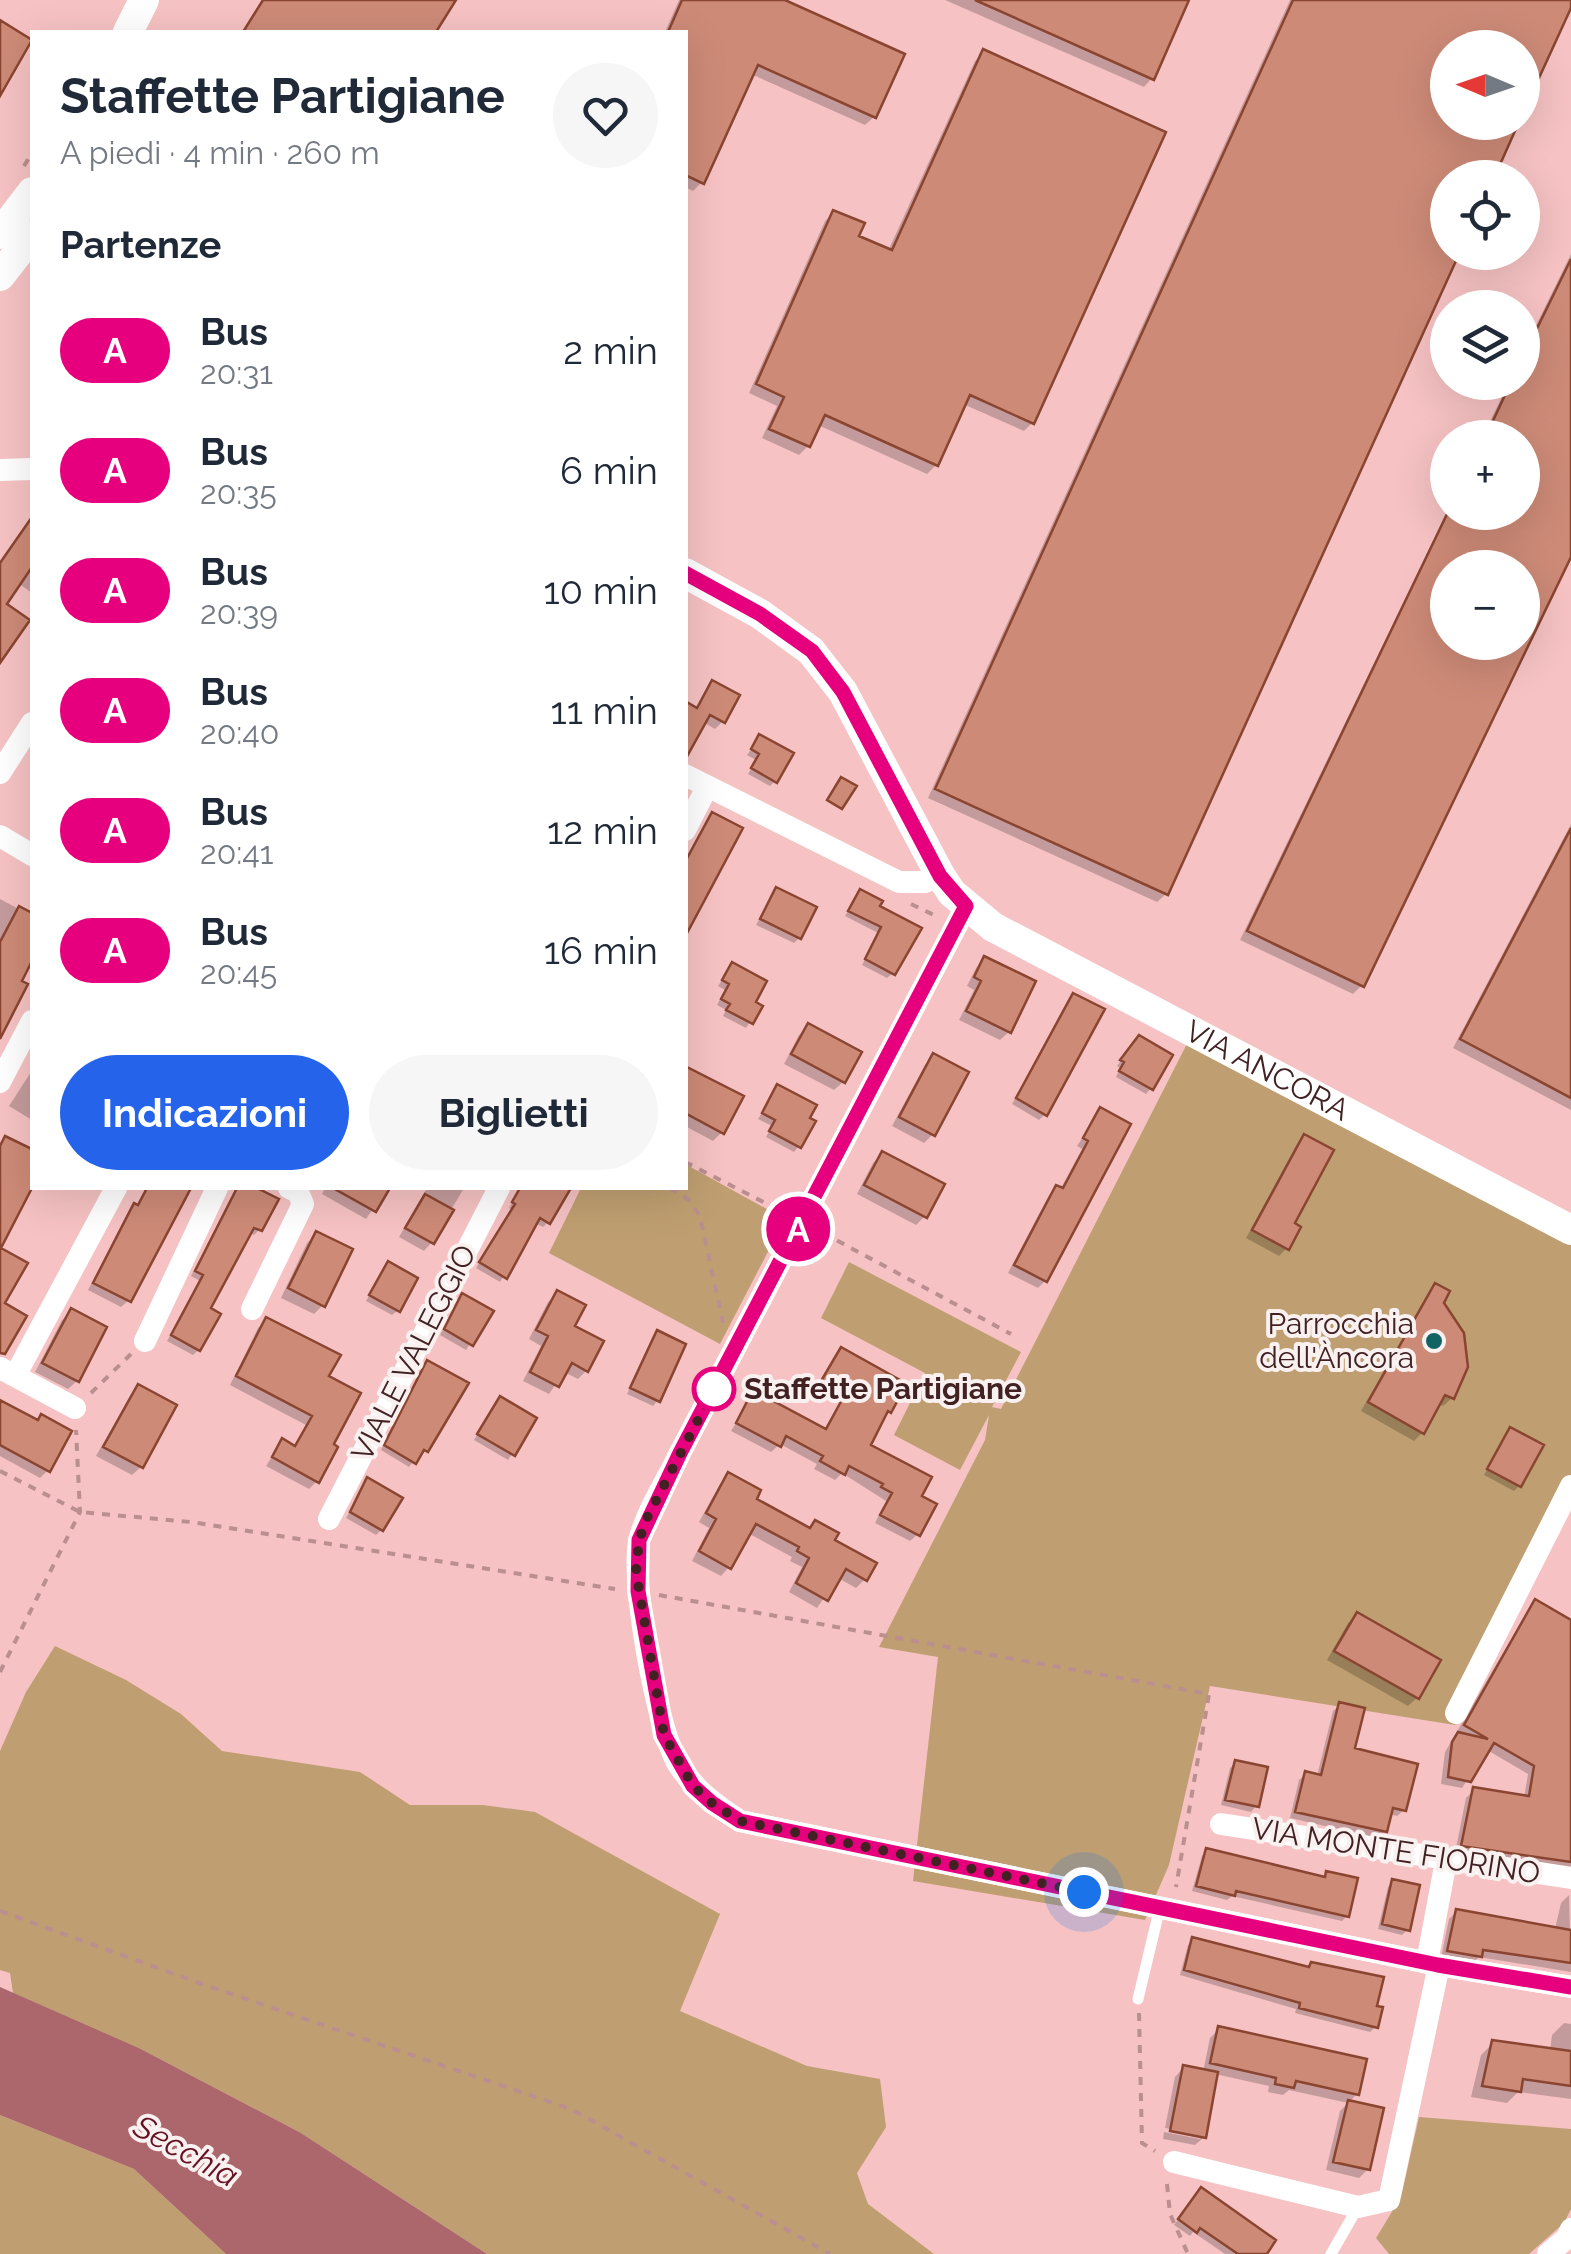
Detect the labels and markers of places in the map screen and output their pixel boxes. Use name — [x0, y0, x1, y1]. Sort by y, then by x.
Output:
place label: Parrocchia dell'Àncora — [1259, 1306, 1414, 1375]
marker: Parrocchia dell'Àncora — [1423, 1330, 1445, 1352]
marker: Staffette Partigiane — [693, 1368, 735, 1410]
place label: Staffette Partigiane — [744, 1371, 1022, 1406]

